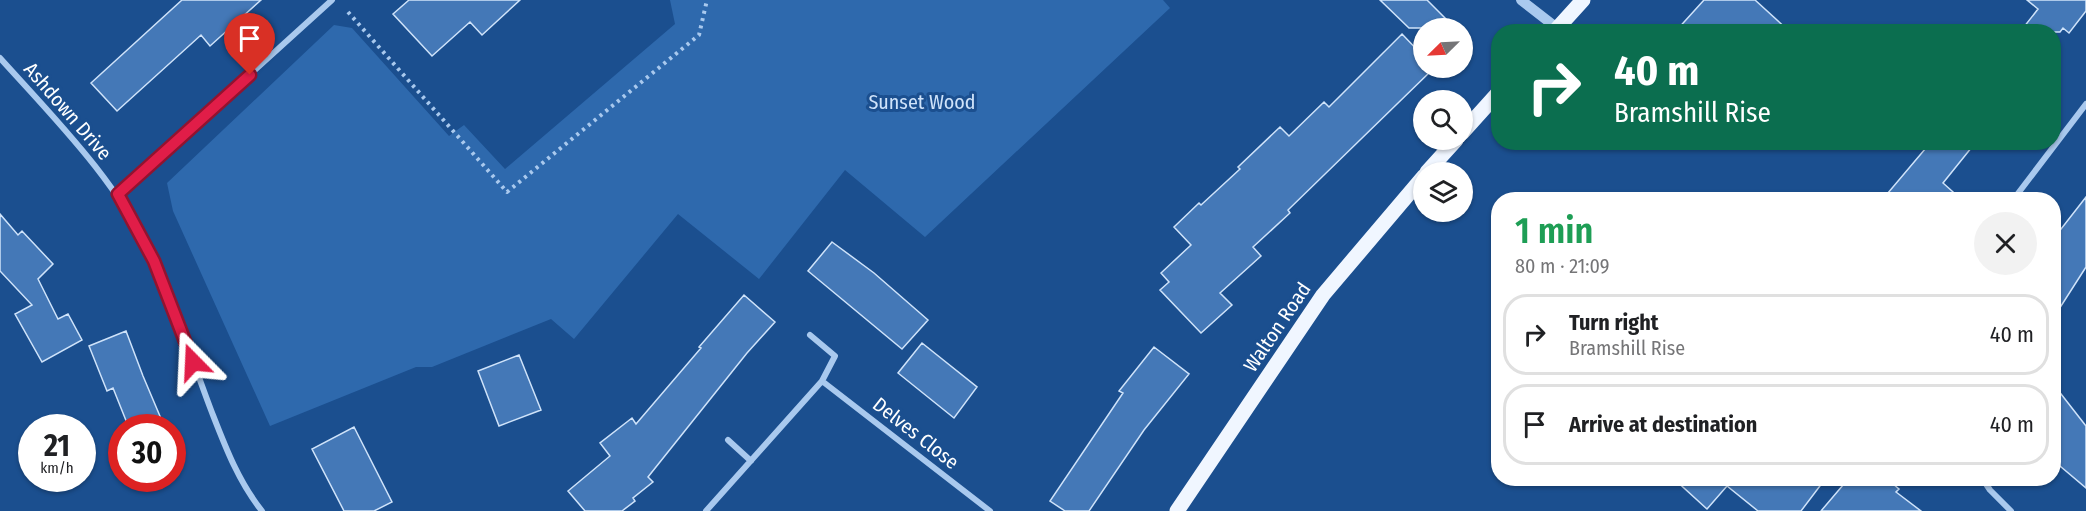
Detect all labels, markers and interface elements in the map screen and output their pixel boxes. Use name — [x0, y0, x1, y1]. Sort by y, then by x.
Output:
pin — [224, 13, 275, 75]
north arrow — [1413, 18, 1473, 78]
map controls — [1413, 18, 1473, 222]
icon: arrive — [233, 22, 266, 55]
text: 40 m — [1614, 46, 1699, 96]
icon: right — [1515, 48, 1593, 126]
street label: Ashdown Drive — [19, 57, 117, 165]
park label: Sunset Wood — [868, 90, 976, 114]
button: search — [1413, 90, 1473, 150]
text: Bramshill Rise — [1614, 97, 1771, 129]
button: layers — [1413, 162, 1473, 222]
text: 1 min — [1515, 209, 1593, 253]
button: close — [1974, 212, 2037, 275]
text: 80 m · 21:09 — [1515, 254, 1610, 278]
street label: Walton Road — [1238, 278, 1316, 376]
text: Turn right — [1569, 309, 1658, 336]
icon: right — [1518, 318, 1551, 351]
text: 40 m — [1990, 321, 2034, 348]
position arrow — [161, 330, 225, 394]
text: Bramshill Rise — [1569, 336, 1685, 360]
street label: Delves Close — [868, 392, 964, 474]
icon: arrive — [1518, 408, 1551, 441]
text: Arrive at destination — [1569, 411, 1757, 438]
text: 40 m — [1990, 411, 2034, 438]
speed limit sign: 30 — [108, 414, 186, 492]
text: 21 — [44, 428, 70, 464]
text: km/h — [40, 459, 74, 477]

